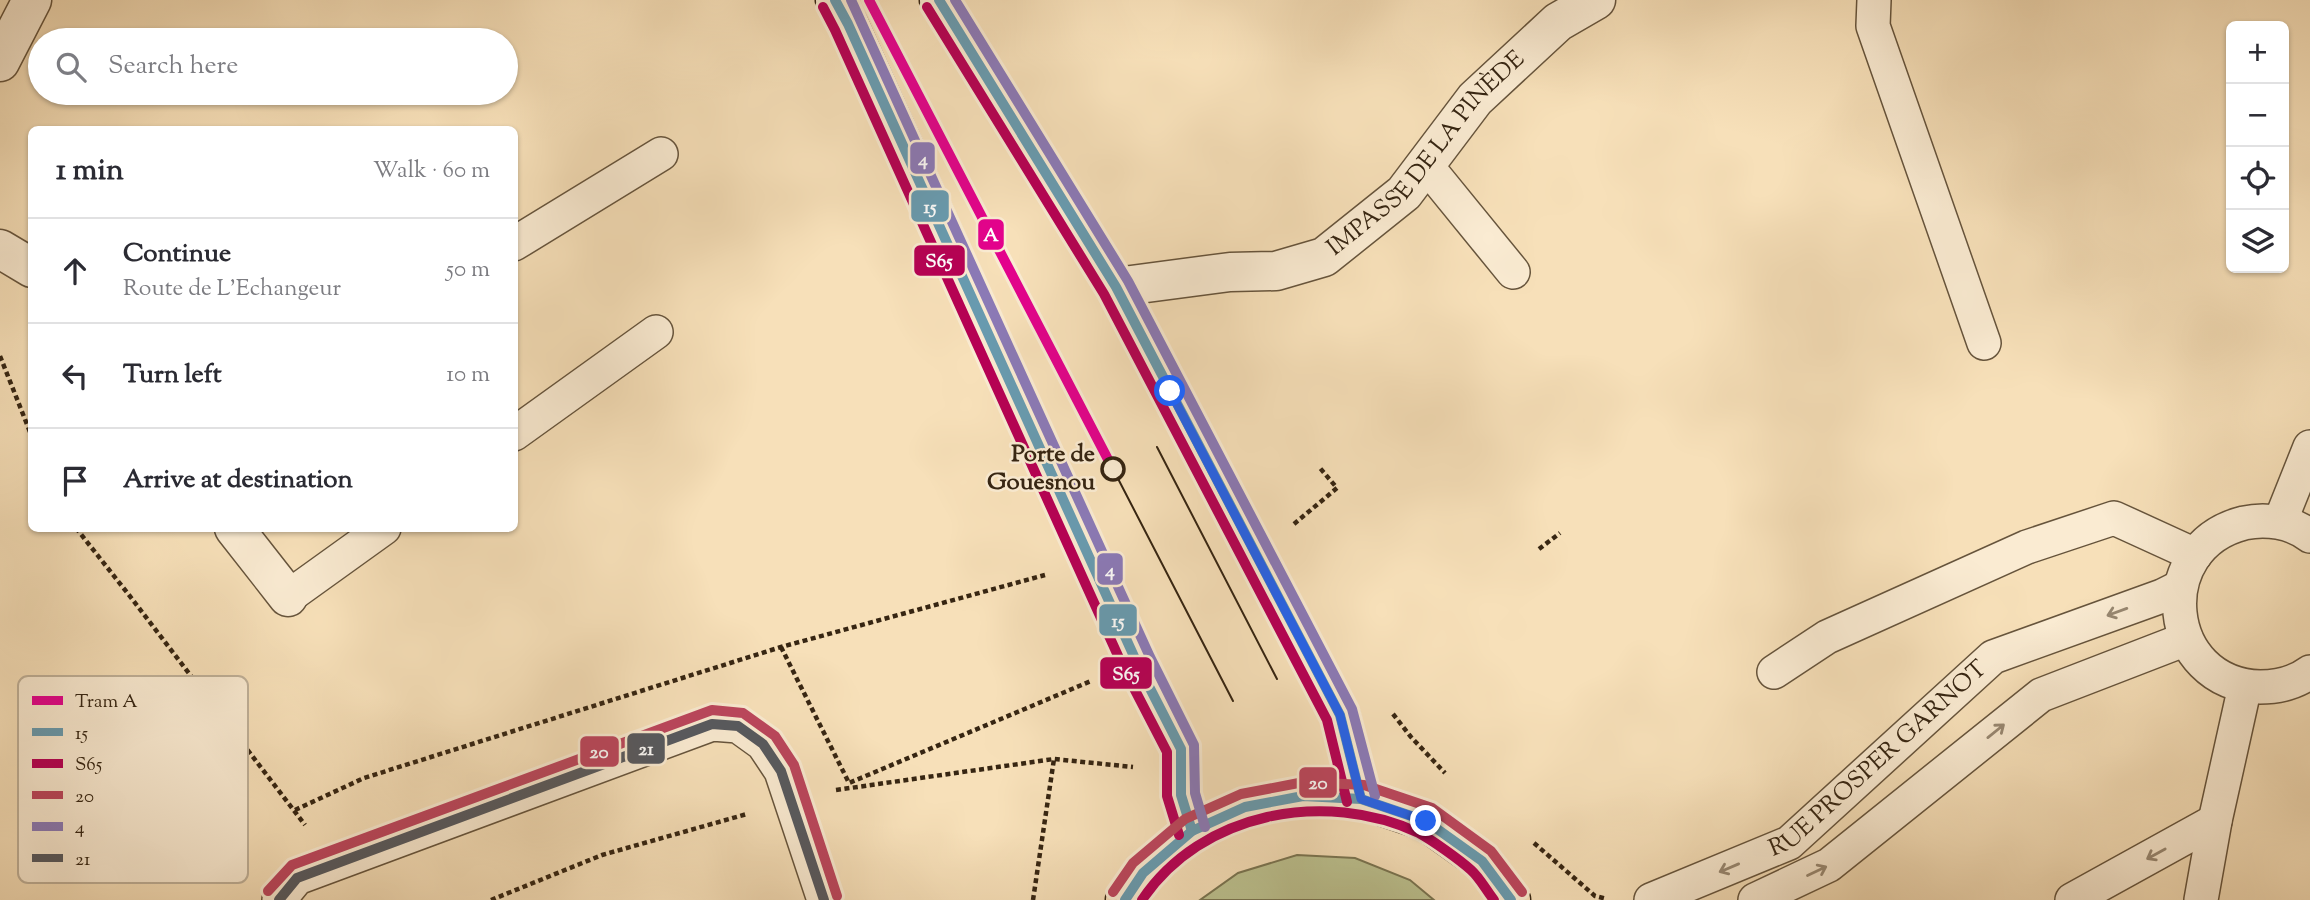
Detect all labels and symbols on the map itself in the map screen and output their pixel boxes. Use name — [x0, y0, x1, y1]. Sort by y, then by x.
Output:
street label: IMPASSE DE LA PINÈDE — [1320, 43, 1533, 265]
line badge: 4 — [909, 141, 936, 175]
text: 4 — [917, 147, 928, 174]
line badge: 15 — [910, 189, 950, 223]
text: 15 — [924, 195, 937, 222]
line badge: A — [977, 218, 1005, 251]
text: A — [983, 223, 999, 250]
line badge: S65 — [913, 244, 966, 277]
text: S65 — [925, 249, 953, 276]
route start — [1154, 375, 1185, 406]
place label: Porte de Gouesnou — [987, 438, 1095, 500]
marker: Porte de Gouesnou — [1101, 457, 1125, 481]
line badge: 4 — [1096, 552, 1124, 586]
text: 4 — [1104, 558, 1115, 585]
line badge: 15 — [1098, 603, 1138, 637]
one-way arrow — [2106, 607, 2128, 620]
text: 15 — [1112, 609, 1125, 636]
street label: RUE PROSPER GARNOT — [1764, 653, 1995, 866]
line badge: S65 — [1099, 656, 1153, 690]
text: S65 — [1112, 662, 1140, 689]
legend — [18, 676, 248, 883]
text: Tram A — [75, 689, 138, 716]
text: 15 — [75, 721, 88, 748]
one-way arrow — [1986, 724, 2004, 739]
line badge: 21 — [626, 732, 666, 765]
line badge: 20 — [579, 735, 620, 768]
text: 21 — [638, 737, 654, 764]
text: 20 — [590, 740, 608, 767]
text: S65 — [75, 752, 103, 779]
line badge: 20 — [1298, 766, 1338, 799]
text: 20 — [1309, 771, 1327, 798]
text: 20 — [75, 784, 94, 811]
route end — [1410, 805, 1441, 836]
text: 4 — [75, 815, 85, 842]
text: 21 — [75, 847, 91, 874]
one-way arrow — [2146, 847, 2166, 861]
one-way arrow — [1719, 863, 1740, 876]
one-way arrow — [1806, 864, 1827, 877]

